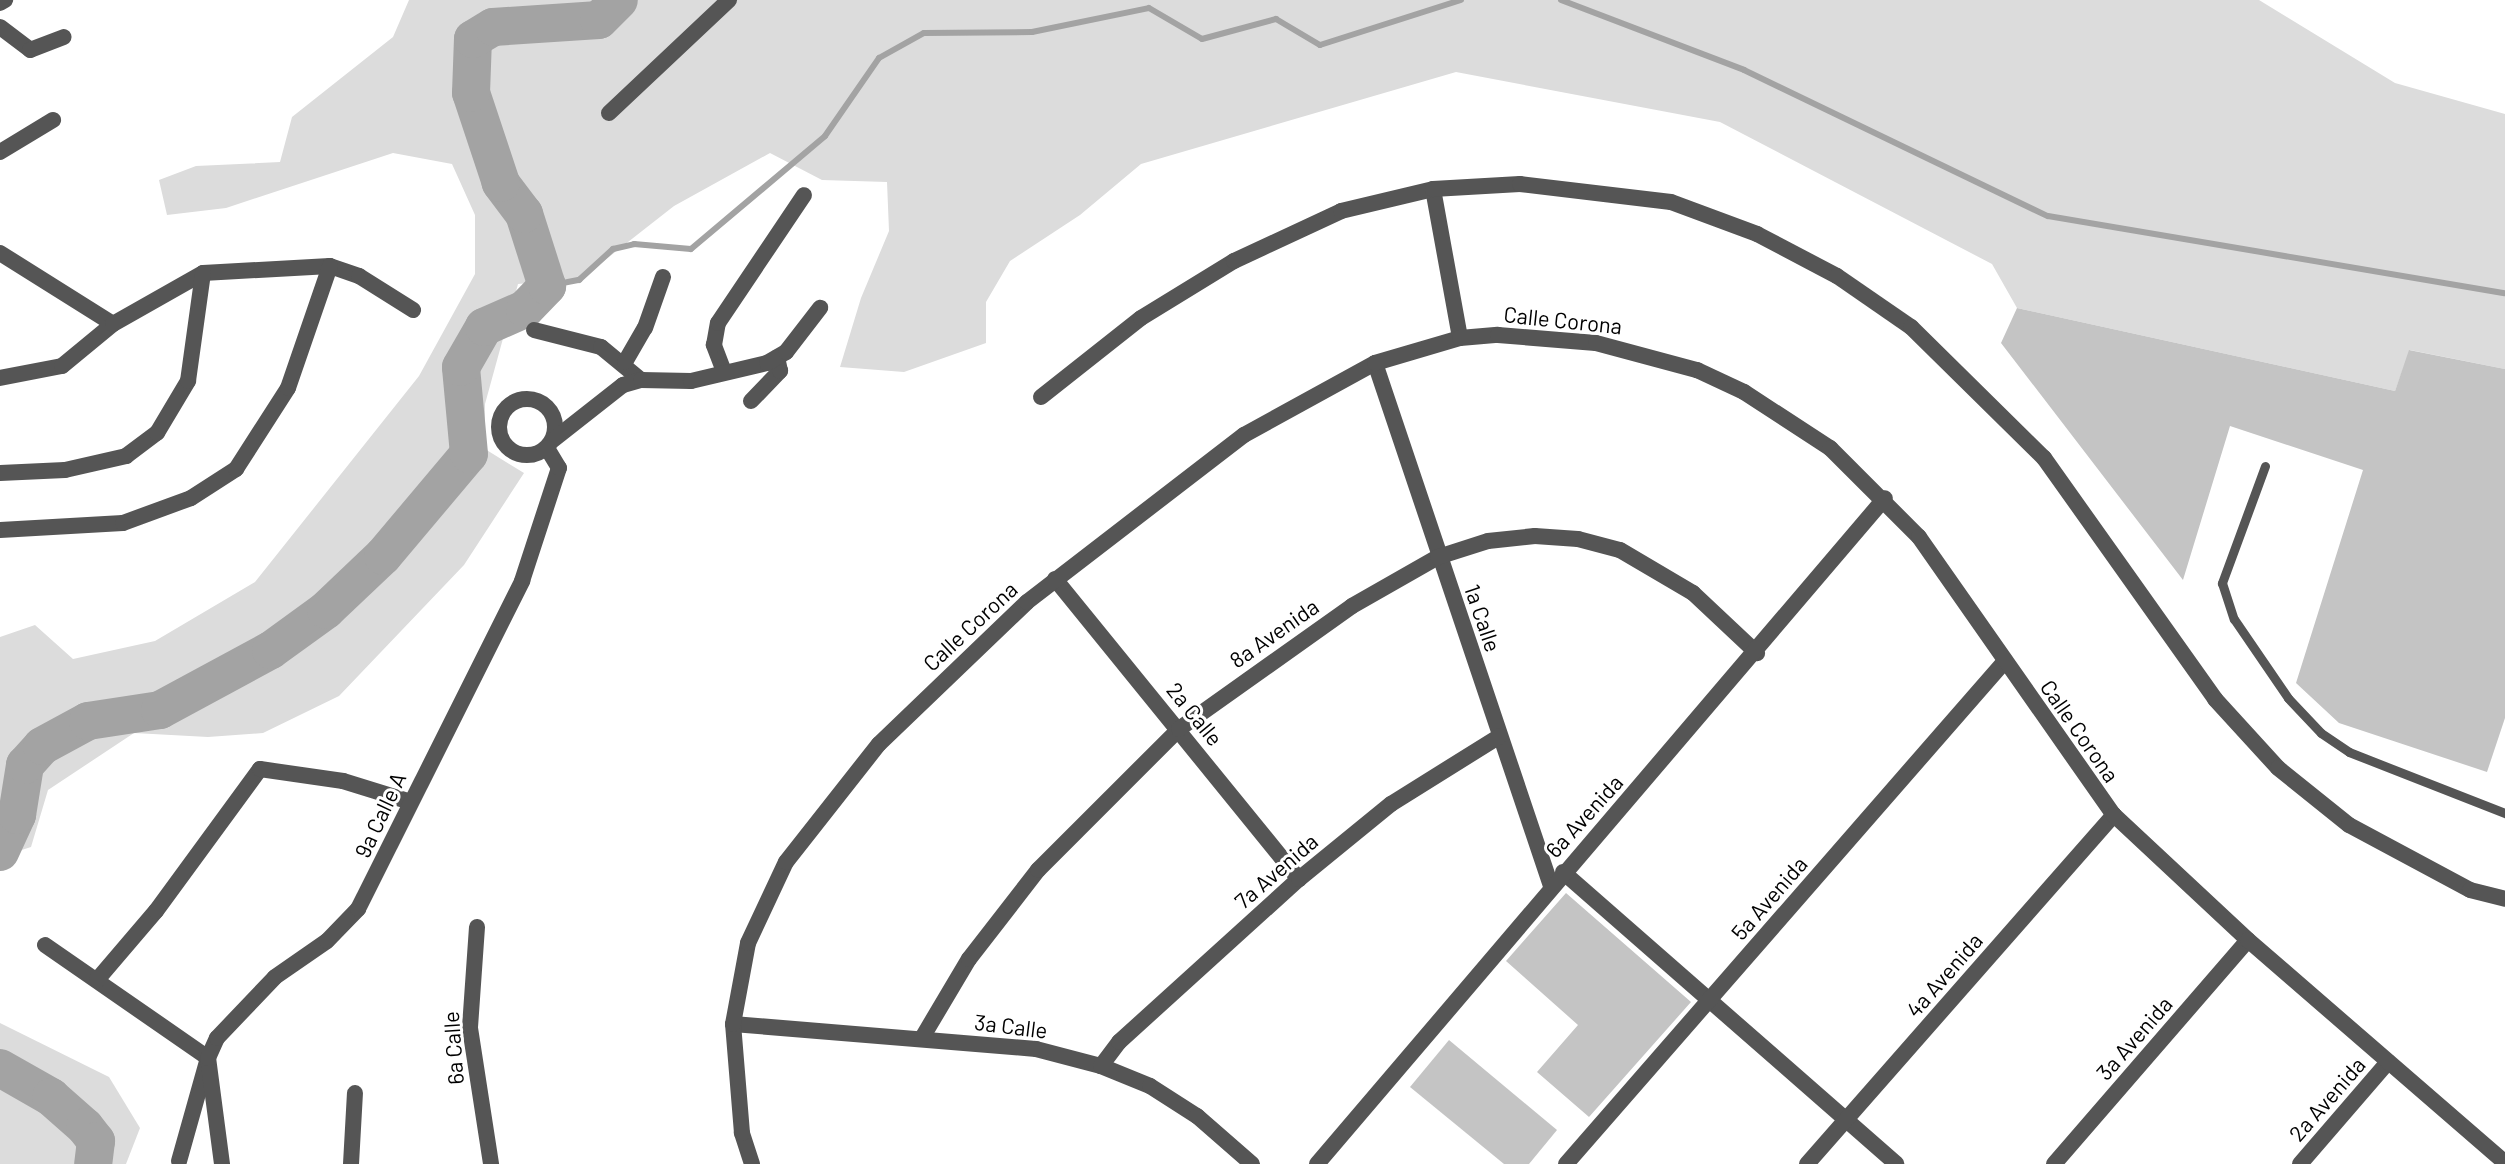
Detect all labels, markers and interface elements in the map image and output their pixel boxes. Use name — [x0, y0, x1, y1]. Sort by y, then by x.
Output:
street label: Calle Corona — [1502, 301, 1624, 339]
street label: Calle Corona — [917, 576, 1023, 676]
street label: 1a Calle — [1459, 581, 1507, 655]
street label: 8a Avenida — [1225, 593, 1323, 673]
street label: Calle Corona — [2035, 675, 2125, 787]
street label: 2a Calle — [1162, 677, 1228, 751]
street label: 9a Calle A — [349, 768, 411, 862]
street label: 6a Avenida — [1540, 769, 1628, 863]
street label: 7a Avenida — [1229, 828, 1323, 914]
street label: 5a Avenida — [1726, 851, 1812, 945]
street label: 4a Avenida — [1900, 927, 1988, 1023]
street label: 3a Avenida — [2091, 991, 2177, 1085]
street label: 3a Calle — [973, 1008, 1049, 1044]
street label: 6a Calle — [437, 1011, 469, 1085]
street label: 2a Avenida — [2283, 1052, 2371, 1146]

